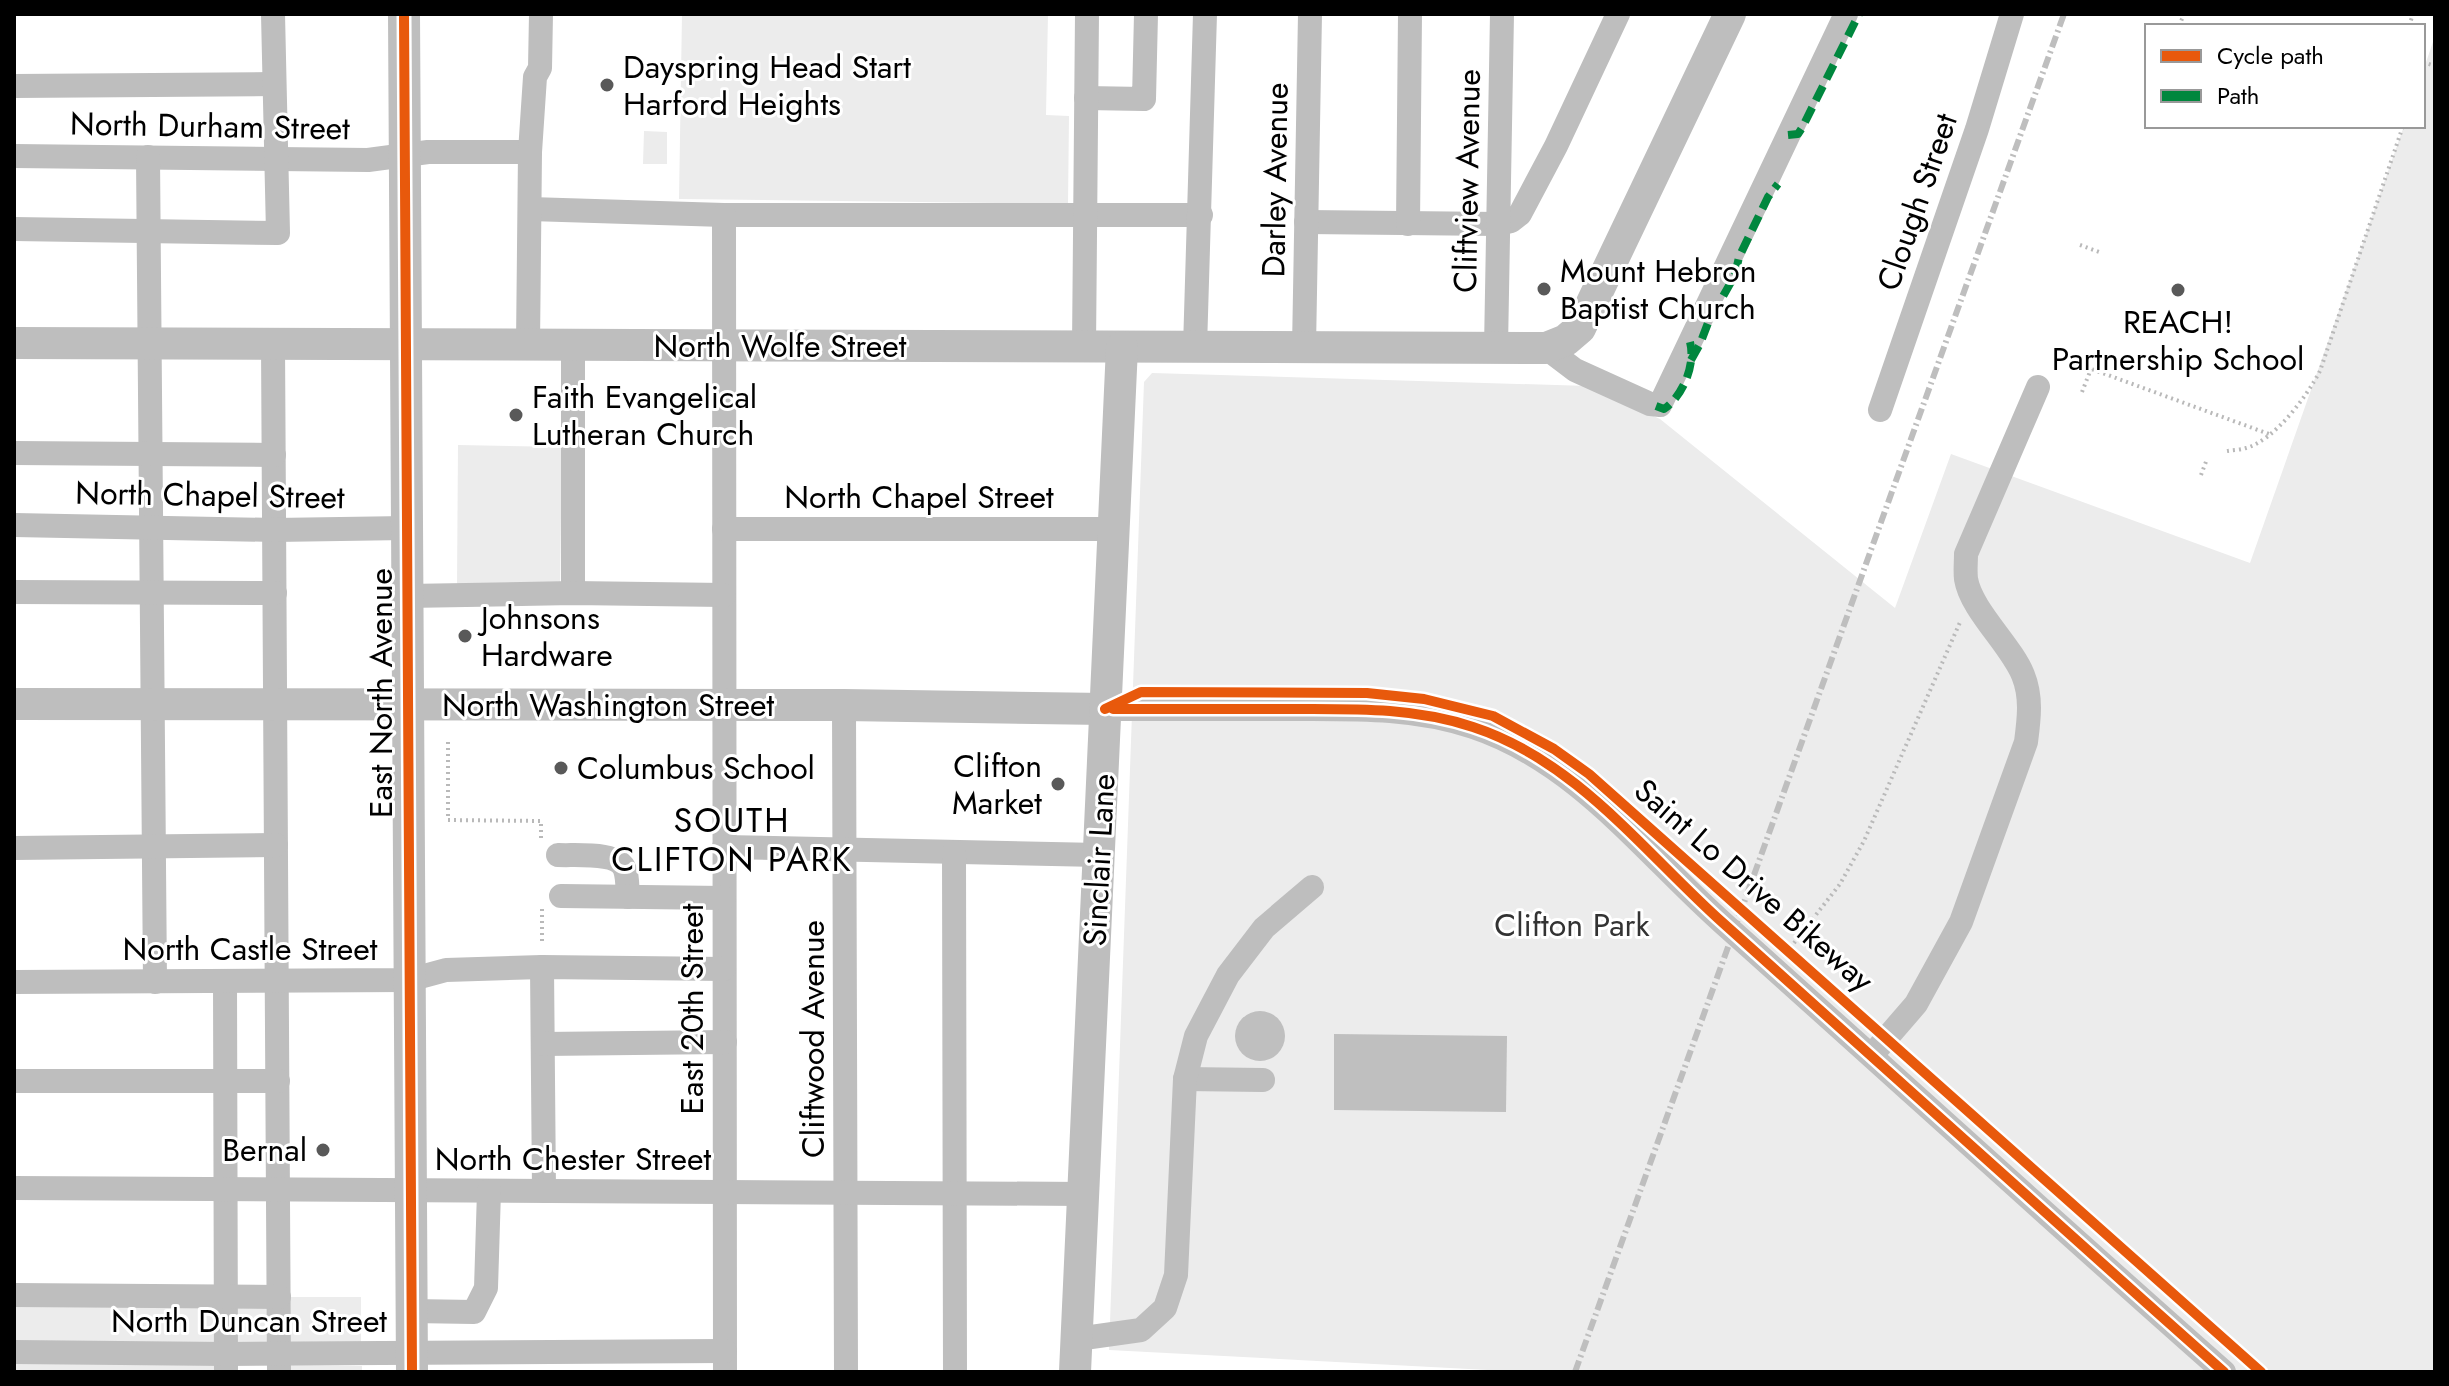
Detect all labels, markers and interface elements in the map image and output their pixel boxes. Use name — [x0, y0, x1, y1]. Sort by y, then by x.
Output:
legend — [2145, 24, 2425, 128]
text: Cycle path — [2217, 38, 2324, 73]
place label: Dayspring Head Start Harford Heights — [623, 44, 911, 127]
street label: Cliftview Avenue — [1442, 69, 1492, 293]
marker: Dayspring Head Start Harford Heights — [598, 76, 616, 94]
text: Path — [2217, 78, 2259, 113]
street label: Darley Avenue — [1250, 82, 1300, 278]
street label: North Durham Street — [70, 101, 351, 151]
street label: Clough Street — [1865, 107, 1969, 297]
place label: Mount Hebron Baptist Church — [1560, 248, 1757, 331]
marker: Mount Hebron Baptist Church — [1535, 280, 1553, 298]
marker: REACH! Partnership School — [2169, 281, 2187, 299]
place label: REACH! Partnership School — [2052, 299, 2304, 382]
street label: North Wolfe Street — [654, 323, 907, 369]
place label: Faith Evangelical Lutheran Church — [532, 374, 757, 457]
marker: Faith Evangelical Lutheran Church — [507, 406, 525, 424]
street label: North Chapel Street — [75, 470, 345, 520]
street label: North Chapel Street — [784, 474, 1054, 520]
street label: East North Avenue — [358, 568, 404, 818]
place label: Johnsons Hardware — [477, 595, 613, 678]
marker: Johnsons Hardware — [456, 627, 474, 645]
street label: North Washington Street — [442, 682, 774, 728]
place label: Clifton Market — [952, 743, 1042, 826]
place label: Columbus School — [577, 745, 815, 791]
marker: Columbus School — [552, 759, 570, 777]
street label: Saint Lo Drive Bikeway — [1624, 768, 1885, 1003]
street label: Sinclair Lane — [1072, 773, 1126, 947]
marker: Clifton Market — [1049, 775, 1067, 793]
district label: SOUTH CLIFTON PARK — [611, 796, 853, 884]
park label: Clifton Park — [1494, 902, 1651, 948]
street label: East 20th Street — [669, 903, 715, 1115]
street label: Cliftwood Avenue — [790, 920, 836, 1158]
street label: North Castle Street — [122, 926, 378, 972]
place label: Bernal — [222, 1127, 307, 1173]
street label: North Chester Street — [435, 1136, 712, 1182]
marker: Bernal — [314, 1141, 332, 1159]
street label: North Duncan Street — [111, 1298, 387, 1344]

